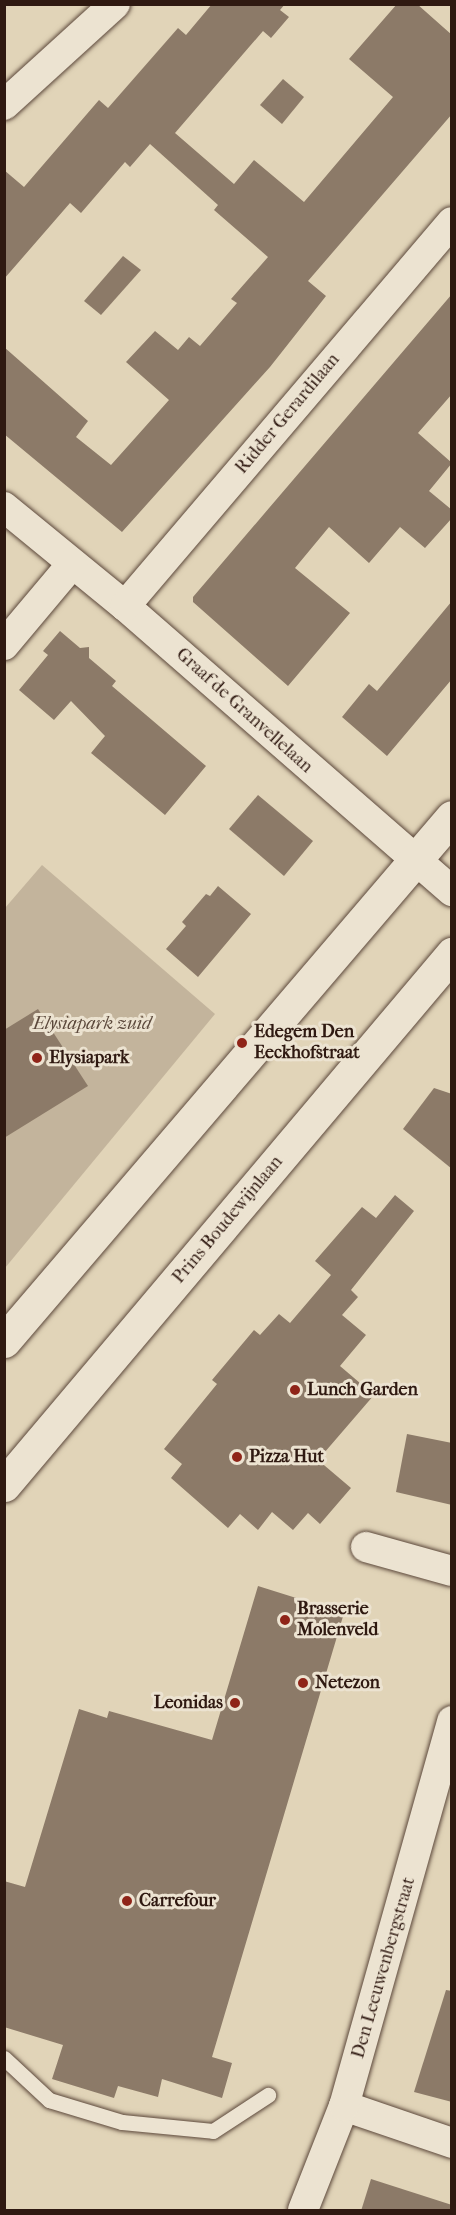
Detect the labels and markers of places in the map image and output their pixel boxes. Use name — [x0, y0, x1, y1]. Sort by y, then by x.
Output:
place label: Edegem Den Eeckhofstraat — [254, 1022, 360, 1064]
marker: Edegem Den Eeckhofstraat — [235, 1036, 249, 1050]
place label: Elysiapark — [49, 1047, 129, 1069]
marker: Elysiapark — [30, 1051, 44, 1065]
place label: Lunch Garden — [307, 1379, 418, 1401]
marker: Lunch Garden — [288, 1383, 302, 1397]
place label: Pizza Hut — [249, 1446, 324, 1468]
marker: Pizza Hut — [230, 1450, 244, 1464]
place label: Brasserie Molenveld — [297, 1599, 378, 1642]
marker: Brasserie Molenveld — [278, 1613, 292, 1627]
place label: Netezon — [315, 1672, 380, 1694]
marker: Netezon — [296, 1676, 310, 1690]
place label: Leonidas — [154, 1692, 223, 1714]
marker: Leonidas — [228, 1696, 242, 1710]
place label: Carrefour — [139, 1890, 216, 1912]
marker: Carrefour — [120, 1894, 134, 1908]

